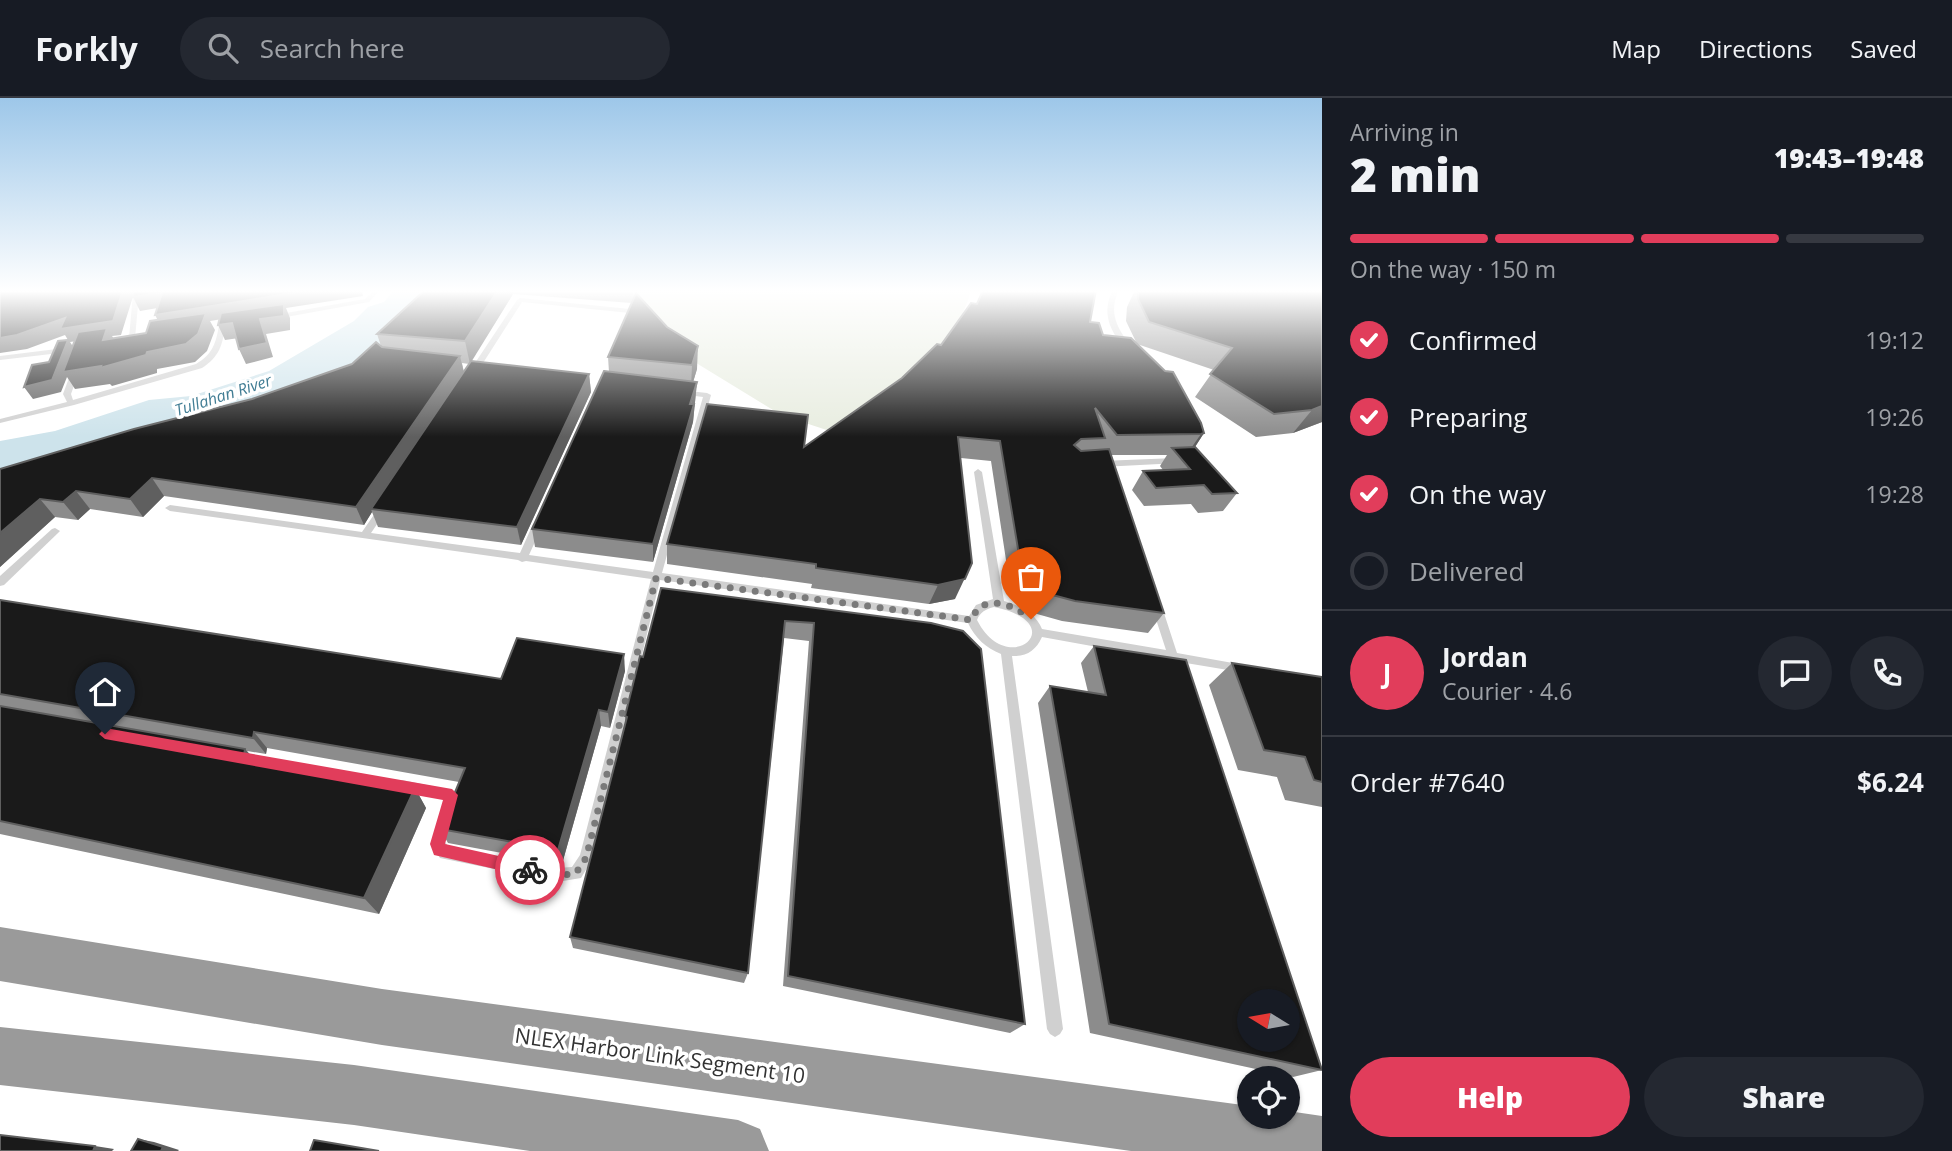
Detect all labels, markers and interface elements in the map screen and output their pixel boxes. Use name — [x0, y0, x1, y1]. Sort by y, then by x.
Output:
search box — [180, 17, 670, 80]
text: Forkly — [35, 26, 138, 71]
icon: search — [204, 29, 242, 67]
text: Search here — [260, 30, 405, 66]
text: Map — [1611, 32, 1661, 65]
text: Directions — [1699, 32, 1812, 65]
text: Saved — [1850, 32, 1917, 65]
text: Arriving in — [1350, 116, 1459, 148]
text: 19:43–19:48 — [1774, 140, 1924, 176]
text: 2 min — [1350, 143, 1481, 205]
text: On the way · 150 m — [1350, 253, 1556, 285]
icon: check — [1350, 321, 1388, 359]
text: Confirmed — [1409, 322, 1537, 358]
text: 19:12 — [1865, 324, 1924, 356]
water label: Tullahan River — [172, 369, 275, 421]
icon: check — [1350, 398, 1388, 436]
text: Preparing — [1409, 399, 1527, 435]
text: 19:26 — [1865, 401, 1924, 433]
icon: check — [1350, 475, 1388, 513]
text: On the way — [1409, 476, 1546, 512]
text: 19:28 — [1865, 478, 1924, 510]
pin — [1001, 547, 1061, 619]
text: Delivered — [1409, 553, 1524, 589]
icon: bag — [1012, 558, 1050, 596]
button: chat — [1758, 636, 1832, 710]
button: phone — [1850, 636, 1924, 710]
text: Jordan — [1442, 639, 1528, 675]
text: J — [1383, 655, 1391, 691]
pin — [75, 662, 135, 734]
icon: home — [86, 673, 124, 711]
text: Courier · 4.6 — [1442, 675, 1572, 707]
text: Order #7640 — [1350, 764, 1505, 800]
text: $6.24 — [1857, 764, 1924, 800]
courier — [495, 835, 565, 905]
icon: bike — [511, 851, 549, 889]
north arrow — [1237, 989, 1300, 1052]
map controls — [1237, 989, 1300, 1129]
street label: NLEX Harbor Link Segment 10 — [513, 1021, 807, 1089]
button: Help — [1350, 1057, 1630, 1137]
button: Share — [1644, 1057, 1924, 1137]
button: locate — [1237, 1066, 1300, 1129]

